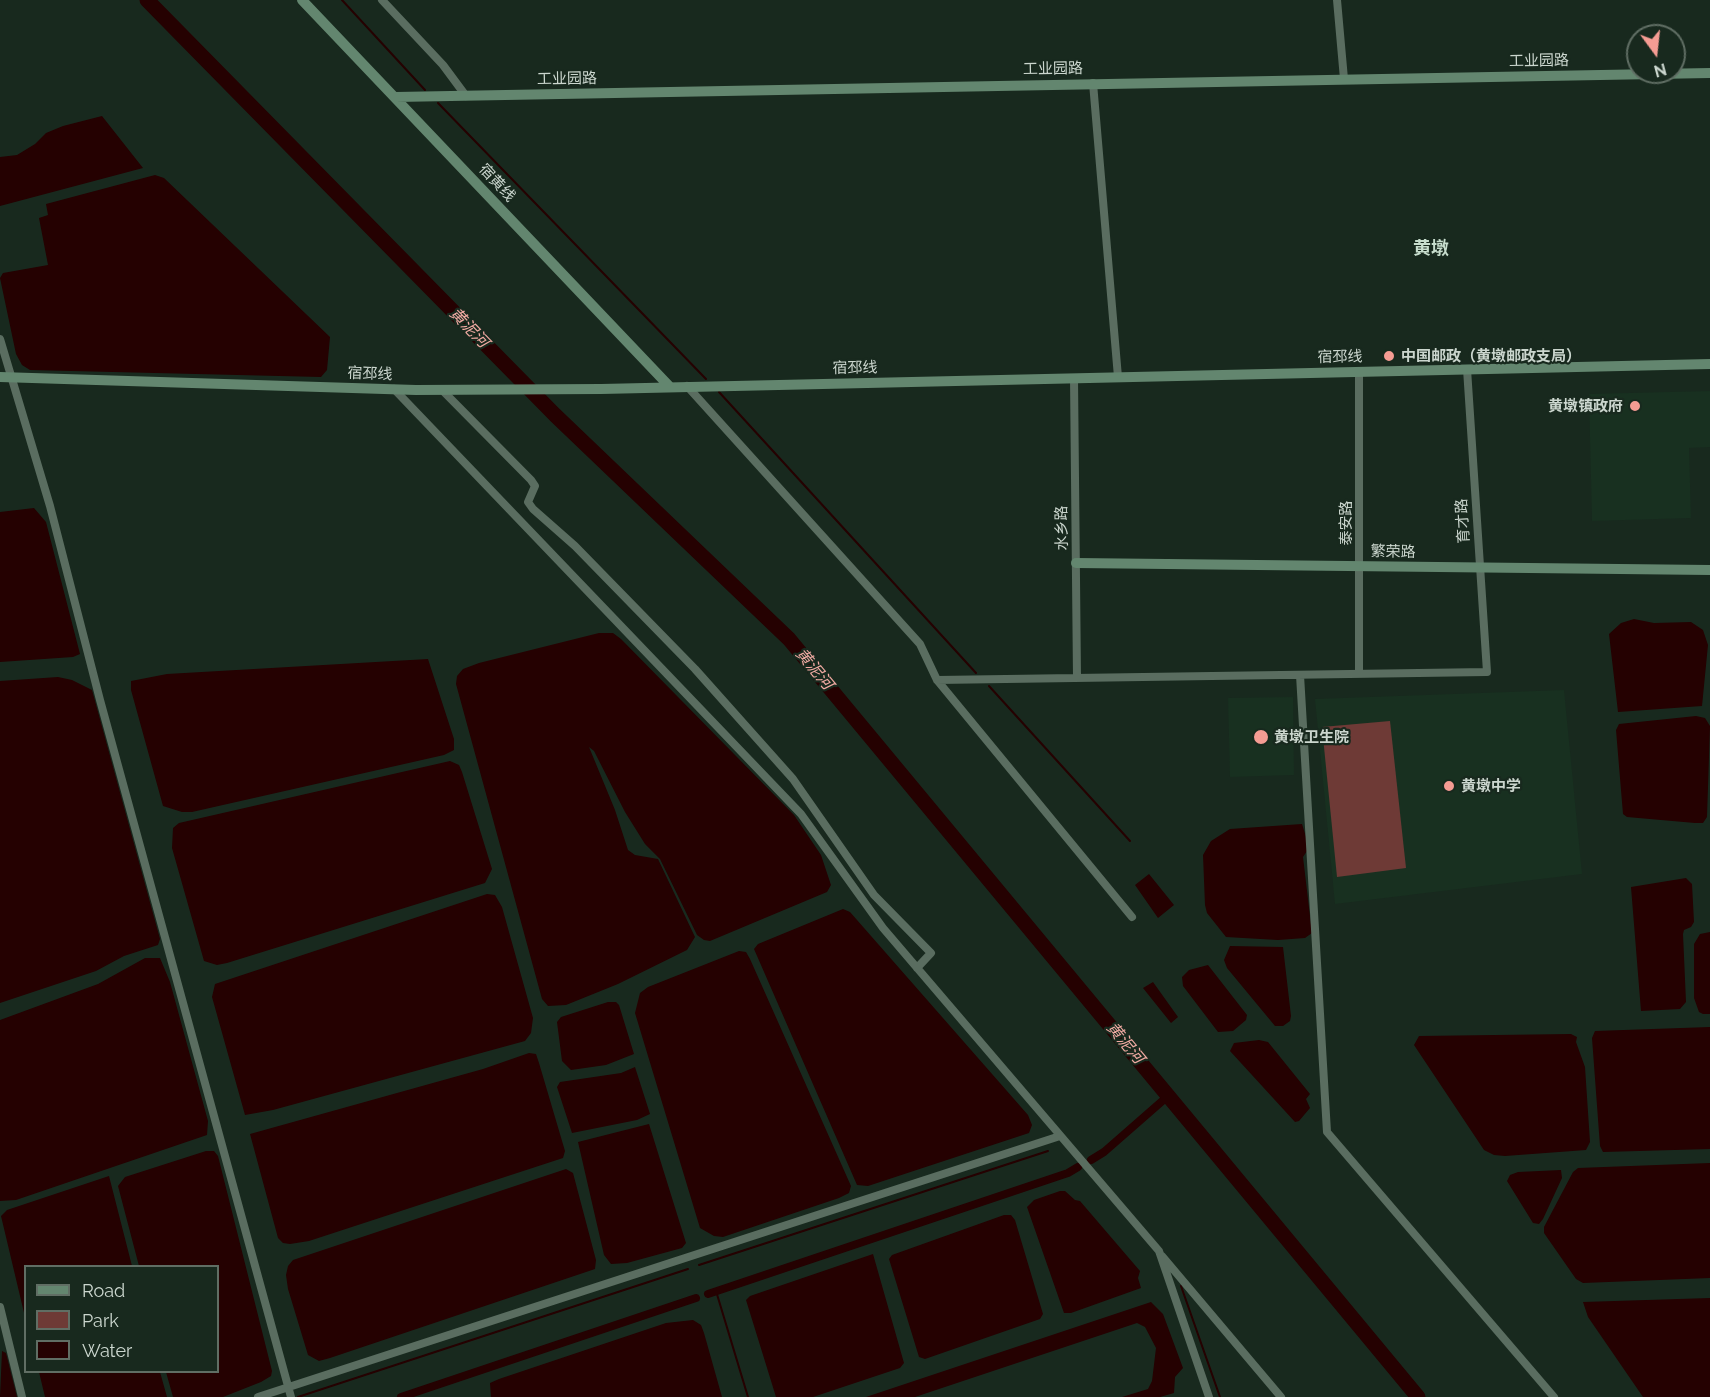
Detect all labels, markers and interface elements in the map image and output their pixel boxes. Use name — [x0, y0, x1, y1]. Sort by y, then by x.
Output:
north arrow — [1626, 24, 1686, 84]
street label: 工业园路 — [1509, 51, 1569, 71]
street label: 工业园路 — [1023, 59, 1083, 79]
text: N — [1652, 59, 1669, 81]
street label: 工业园路 — [537, 69, 597, 89]
street label: 宿黄线 — [475, 160, 519, 206]
district label: 黄墩 — [1413, 238, 1449, 260]
water label: 黄泥河 — [445, 304, 493, 352]
place label: 中国邮政（黄墩邮政支局） — [1401, 347, 1581, 365]
street label: 宿邳线 — [1317, 348, 1363, 366]
marker: 中国邮政（黄墩邮政支局） — [1382, 349, 1396, 363]
street label: 宿邳线 — [832, 359, 878, 377]
street label: 宿邳线 — [347, 364, 393, 384]
place label: 黄墩镇政府 — [1548, 397, 1623, 415]
marker: 黄墩镇政府 — [1628, 399, 1642, 413]
street label: 育才路 — [1453, 498, 1473, 544]
street label: 泰安路 — [1337, 501, 1355, 545]
street label: 水乡路 — [1053, 505, 1071, 551]
street label: 繁荣路 — [1370, 543, 1416, 561]
water label: 黄泥河 — [791, 644, 837, 694]
marker: 黄墩卫生院 — [1252, 728, 1270, 746]
place label: 黄墩卫生院 — [1274, 728, 1349, 746]
place label: 黄墩中学 — [1461, 777, 1521, 795]
marker: 黄墩中学 — [1442, 779, 1456, 793]
water label: 黄泥河 — [1102, 1018, 1148, 1068]
legend — [24, 1265, 219, 1373]
text: Road — [82, 1280, 125, 1301]
text: Park — [82, 1310, 119, 1331]
text: Water — [82, 1340, 132, 1361]

